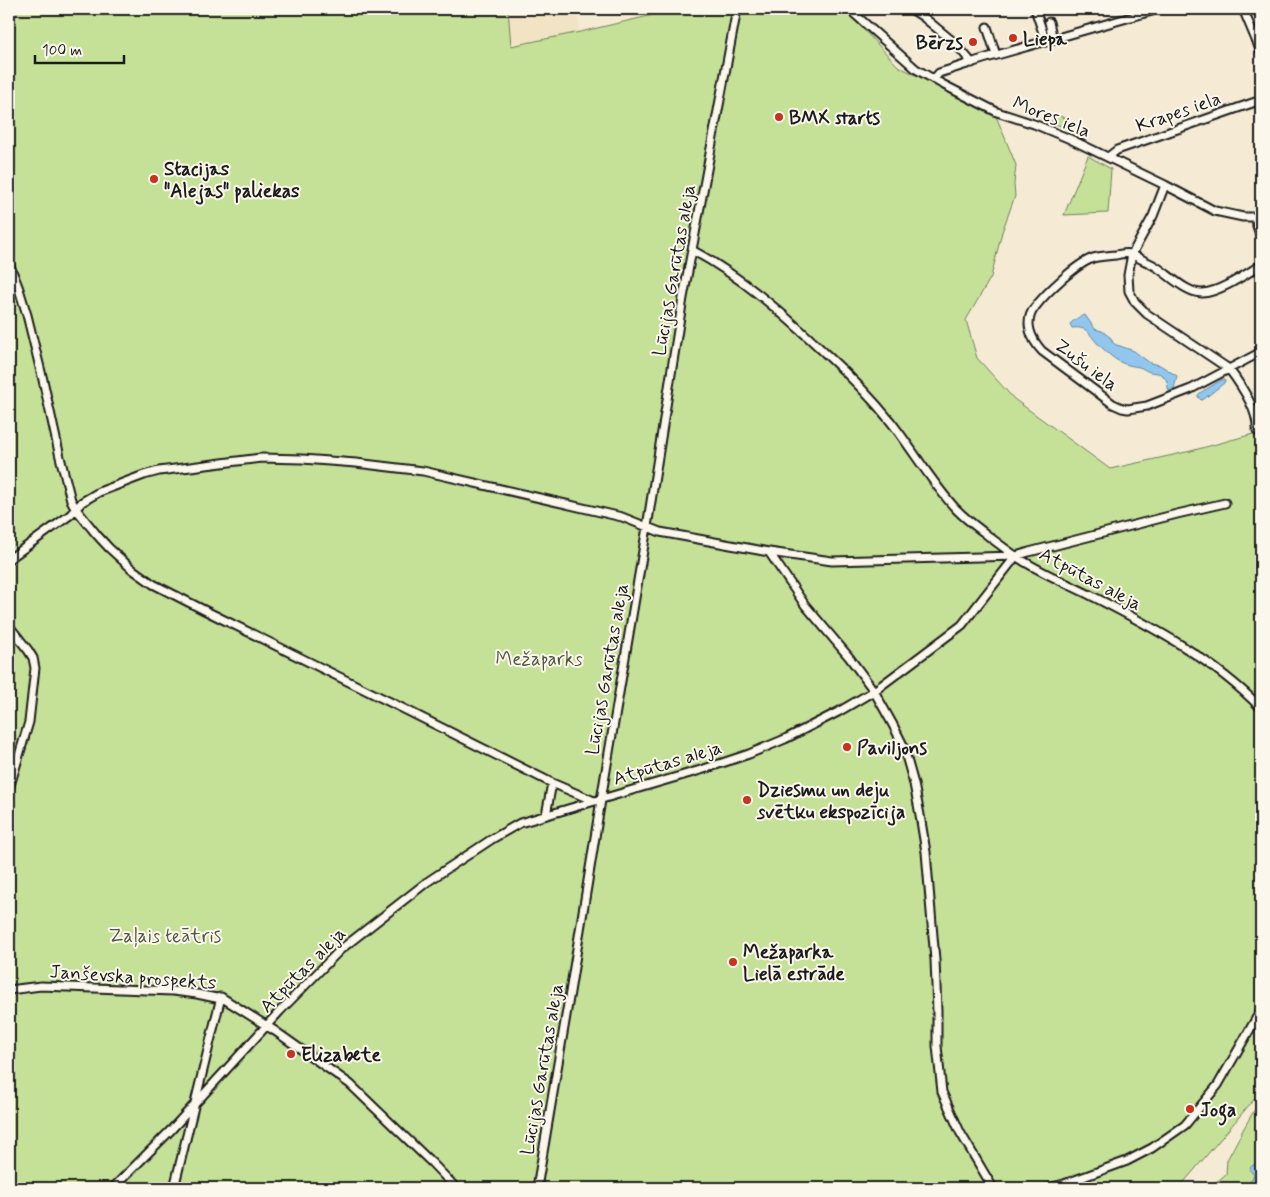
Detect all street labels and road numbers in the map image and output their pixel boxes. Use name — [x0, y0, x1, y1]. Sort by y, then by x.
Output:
street label: Krapes iela — [1133, 86, 1224, 139]
street label: Mores iela — [1009, 91, 1094, 144]
street label: Lūcijas Garūtas aleja — [647, 182, 703, 358]
street label: Zušu iela — [1049, 333, 1123, 397]
street label: Atpūtas aleja — [1035, 542, 1146, 617]
street label: Lūcijas Garūtas aleja — [580, 581, 636, 757]
street label: Atpūtas aleja — [610, 735, 725, 792]
street label: Atpūtas aleja — [255, 922, 352, 1019]
street label: Janševska prospekts — [49, 959, 217, 996]
street label: Lūcijas Garūtas aleja — [515, 981, 571, 1157]

